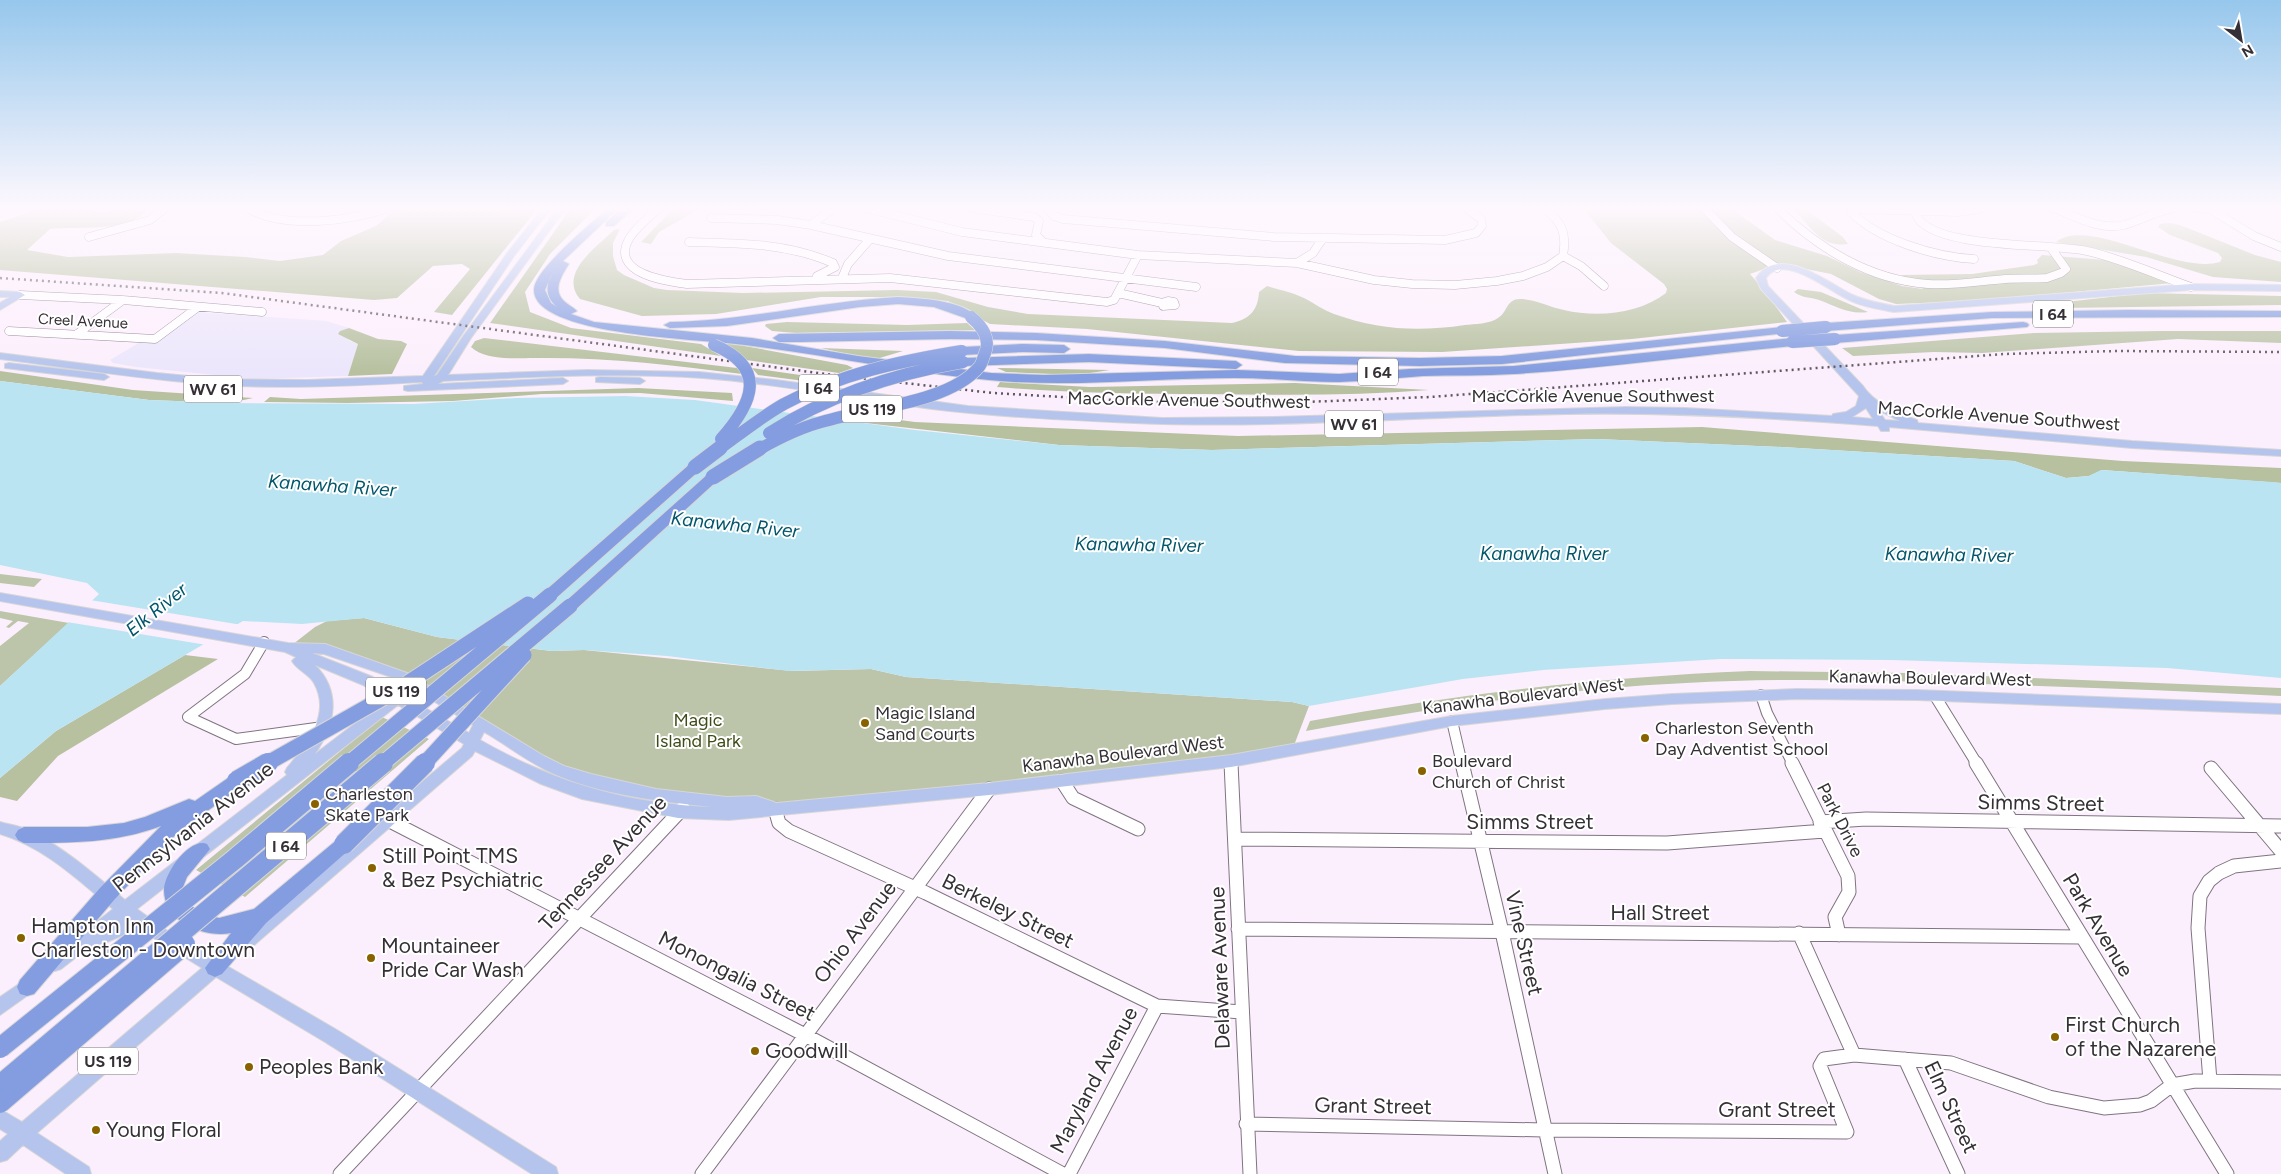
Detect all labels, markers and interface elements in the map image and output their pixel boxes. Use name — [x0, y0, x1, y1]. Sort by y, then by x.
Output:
north arrow — [2216, 15, 2266, 65]
text: N — [2238, 41, 2256, 61]
road number: I 64 — [2033, 300, 2073, 328]
street label: Creel Avenue — [38, 310, 128, 332]
road number: I 64 — [1358, 358, 1398, 386]
road number: I 64 — [799, 374, 839, 402]
road number: WV 61 — [184, 376, 242, 402]
street label: MacCorkle Avenue Southwest — [1471, 385, 1715, 407]
street label: MacCorkle Avenue Southwest — [1067, 387, 1311, 413]
road number: US 119 — [842, 396, 902, 422]
street label: MacCorkle Avenue Southwest — [1877, 397, 2121, 435]
road number: WV 61 — [1325, 410, 1383, 438]
water label: Kanawha River — [267, 470, 397, 501]
water label: Kanawha River — [670, 506, 801, 543]
water label: Kanawha River — [1075, 532, 1204, 557]
water label: Kanawha River — [1480, 542, 1609, 565]
water label: Kanawha River — [1885, 542, 2014, 567]
water label: Elk River — [121, 577, 192, 641]
street label: Kanawha Boulevard West — [1828, 665, 2032, 691]
street label: Kanawha Boulevard West — [1421, 673, 1625, 719]
road number: US 119 — [366, 678, 426, 704]
place label: Magic Island Sand Courts — [875, 702, 975, 745]
park label: Magic Island Park — [655, 709, 741, 752]
marker: Magic Island Sand Courts — [859, 717, 871, 729]
place label: Charleston Seventh Day Adventist School — [1655, 717, 1828, 760]
street label: Kanawha Boulevard West — [1021, 731, 1225, 777]
marker: Charleston Seventh Day Adventist School — [1639, 732, 1651, 744]
place label: Boulevard Church of Christ — [1432, 750, 1566, 793]
street label: Pennsylvania Avenue — [107, 756, 278, 897]
marker: Boulevard Church of Christ — [1416, 765, 1428, 777]
street label: Park Drive — [1812, 779, 1868, 861]
place label: Charleston Skate Park — [325, 783, 413, 826]
street label: Simms Street — [1977, 789, 2105, 816]
street label: Tennessee Avenue — [534, 790, 672, 935]
marker: Charleston Skate Park — [309, 798, 321, 810]
street label: Simms Street — [1466, 809, 1594, 834]
road number: I 64 — [266, 832, 306, 859]
place label: Still Point TMS & Bez Psychiatric — [382, 843, 543, 892]
marker: Still Point TMS & Bez Psychiatric — [366, 862, 378, 874]
street label: Berkeley Street — [938, 868, 1078, 953]
street label: Park Avenue — [2058, 869, 2139, 981]
street label: Ohio Avenue — [808, 876, 901, 988]
street label: Delaware Avenue — [1204, 886, 1235, 1050]
street label: Vine Street — [1500, 888, 1549, 998]
street label: Hall Street — [1610, 900, 1710, 925]
place label: Hampton Inn Charleston - Downtown — [31, 913, 255, 962]
street label: Monongalia Street — [655, 925, 820, 1026]
marker: Hampton Inn Charleston - Downtown — [15, 932, 27, 944]
place label: Mountaineer Pride Car Wash — [381, 933, 524, 982]
marker: Mountaineer Pride Car Wash — [365, 952, 377, 964]
street label: Maryland Avenue — [1044, 1002, 1143, 1157]
place label: First Church of the Nazarene — [2065, 1012, 2216, 1061]
marker: First Church of the Nazarene — [2049, 1031, 2061, 1043]
place label: Goodwill — [765, 1038, 848, 1063]
marker: Goodwill — [749, 1045, 761, 1057]
road number: US 119 — [78, 1048, 138, 1074]
place label: Peoples Bank — [259, 1054, 384, 1079]
street label: Elm Street — [1919, 1057, 1984, 1157]
marker: Peoples Bank — [243, 1061, 255, 1073]
street label: Grant Street — [1314, 1092, 1432, 1119]
street label: Grant Street — [1718, 1097, 1836, 1122]
place label: Young Floral — [106, 1117, 221, 1142]
marker: Young Floral — [90, 1124, 102, 1136]

